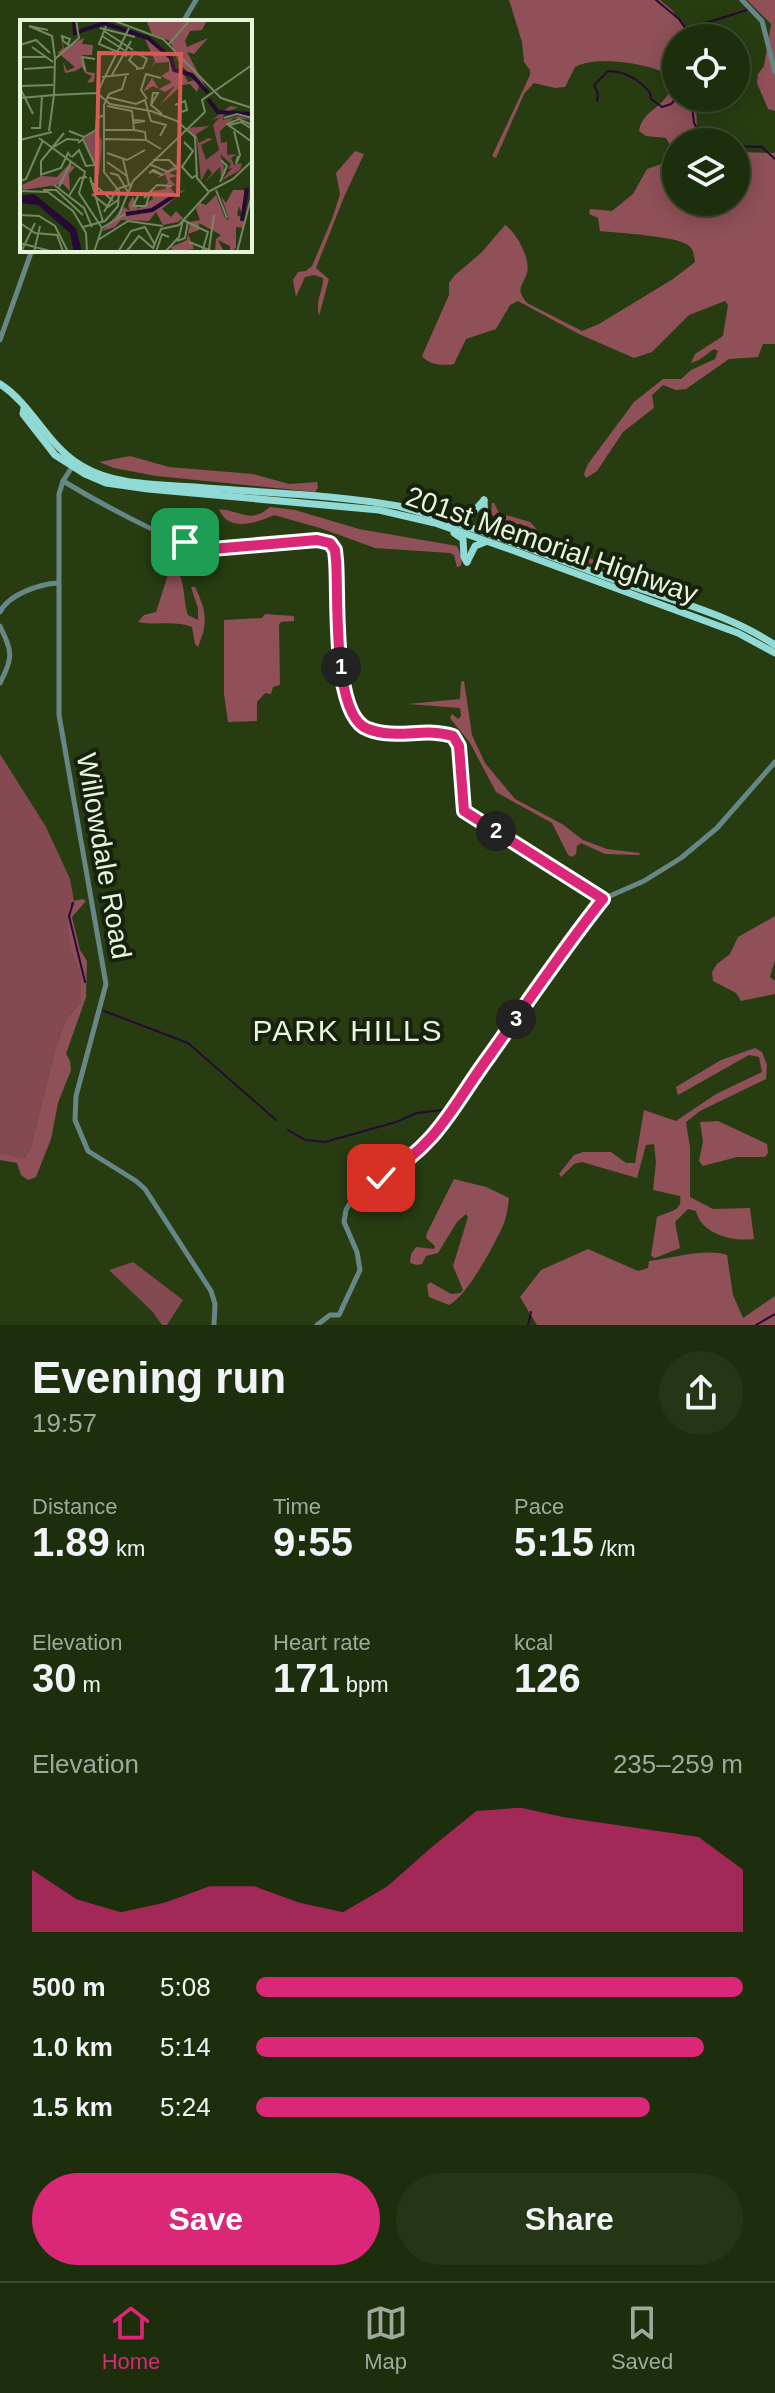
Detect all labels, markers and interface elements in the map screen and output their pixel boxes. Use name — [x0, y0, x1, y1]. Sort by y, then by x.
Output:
inset map — [20, 20, 252, 252]
map controls — [662, 24, 750, 216]
button: locate — [662, 24, 750, 112]
button: layers — [662, 128, 750, 216]
street label: 201st Memorial Highway — [402, 480, 702, 610]
pin — [151, 508, 219, 576]
icon: arrive — [163, 520, 207, 564]
pin: 1 — [321, 647, 361, 687]
text: 1 — [335, 654, 347, 679]
street label: Willowdale Road — [71, 751, 137, 961]
pin: 2 — [476, 811, 516, 851]
text: 2 — [490, 818, 502, 843]
pin: 3 — [496, 999, 536, 1039]
text: 3 — [510, 1006, 522, 1031]
district label: PARK HILLS — [252, 1014, 444, 1047]
pin — [347, 1144, 415, 1212]
icon: check — [359, 1156, 403, 1200]
button: share — [659, 1351, 743, 1435]
text: Evening run — [32, 1353, 286, 1402]
text: 19:57 — [32, 1408, 97, 1438]
text: Distance — [32, 1494, 118, 1519]
text: Time — [273, 1494, 321, 1519]
text: Pace — [514, 1494, 564, 1519]
text: 1.89 — [32, 1520, 110, 1564]
text: 9:55 — [273, 1520, 353, 1564]
text: 5:15 — [514, 1520, 594, 1564]
text: km — [110, 1536, 145, 1561]
text: /km — [594, 1536, 636, 1561]
text: Elevation — [32, 1630, 123, 1655]
text: Heart rate — [273, 1630, 371, 1655]
text: kcal — [514, 1630, 553, 1655]
text: 30 — [32, 1656, 77, 1700]
text: 171 — [273, 1656, 340, 1700]
text: 126 — [514, 1656, 581, 1700]
text: m — [77, 1672, 101, 1697]
text: bpm — [340, 1672, 389, 1697]
text: Elevation — [32, 1749, 139, 1779]
text: 235–259 m — [613, 1749, 743, 1779]
text: 500 m — [32, 1972, 106, 2002]
text: 5:08 — [160, 1972, 211, 2002]
text: 1.0 km — [32, 2032, 113, 2062]
text: 5:14 — [160, 2032, 211, 2062]
text: 1.5 km — [32, 2092, 113, 2122]
text: 5:24 — [160, 2092, 211, 2122]
button: Save — [32, 2173, 380, 2265]
button: Share — [396, 2173, 743, 2265]
tab: Home — [102, 2301, 160, 2375]
tab: Map — [364, 2301, 408, 2375]
tab: Saved — [611, 2301, 673, 2375]

